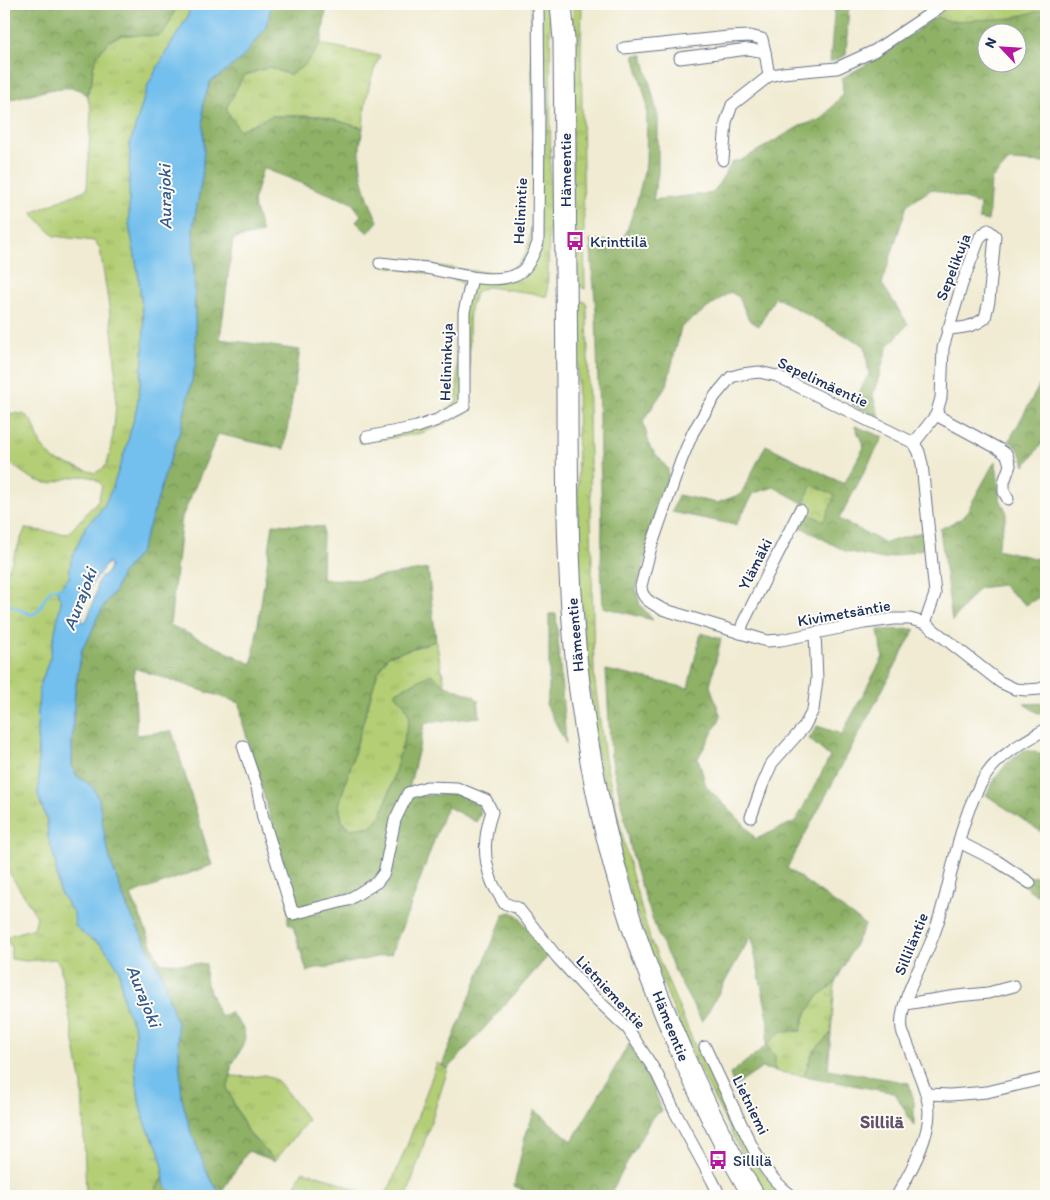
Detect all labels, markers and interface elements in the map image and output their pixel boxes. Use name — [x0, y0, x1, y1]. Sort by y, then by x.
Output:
north arrow — [978, 22, 1028, 72]
text: N — [981, 35, 1000, 51]
street label: Hämeentie — [556, 133, 575, 207]
water label: Aurajoki — [153, 162, 177, 230]
street label: Helinintie — [509, 177, 531, 245]
bus stop icon: Krinttilä — [564, 230, 586, 252]
street label: Sepelikuja — [932, 231, 974, 303]
place label: Krinttilä — [590, 232, 648, 251]
street label: Helininkuja — [435, 323, 457, 401]
street label: Sepelimäentie — [775, 353, 871, 411]
street label: Ylämäki — [734, 535, 776, 593]
water label: Aurajoki — [58, 563, 103, 633]
street label: Kivimetsäntie — [796, 595, 892, 631]
street label: Hämeentie — [562, 597, 588, 673]
street label: Silliläntie — [890, 910, 932, 978]
street label: Lietniementie — [572, 951, 650, 1033]
water label: Aurajoki — [122, 962, 167, 1032]
street label: Hämeentie — [648, 988, 694, 1064]
street label: Lietniemi — [729, 1072, 773, 1138]
district label: Sillilä — [860, 1111, 905, 1133]
bus stop icon: Sillilä — [707, 1149, 729, 1171]
place label: Sillilä — [733, 1151, 773, 1170]

